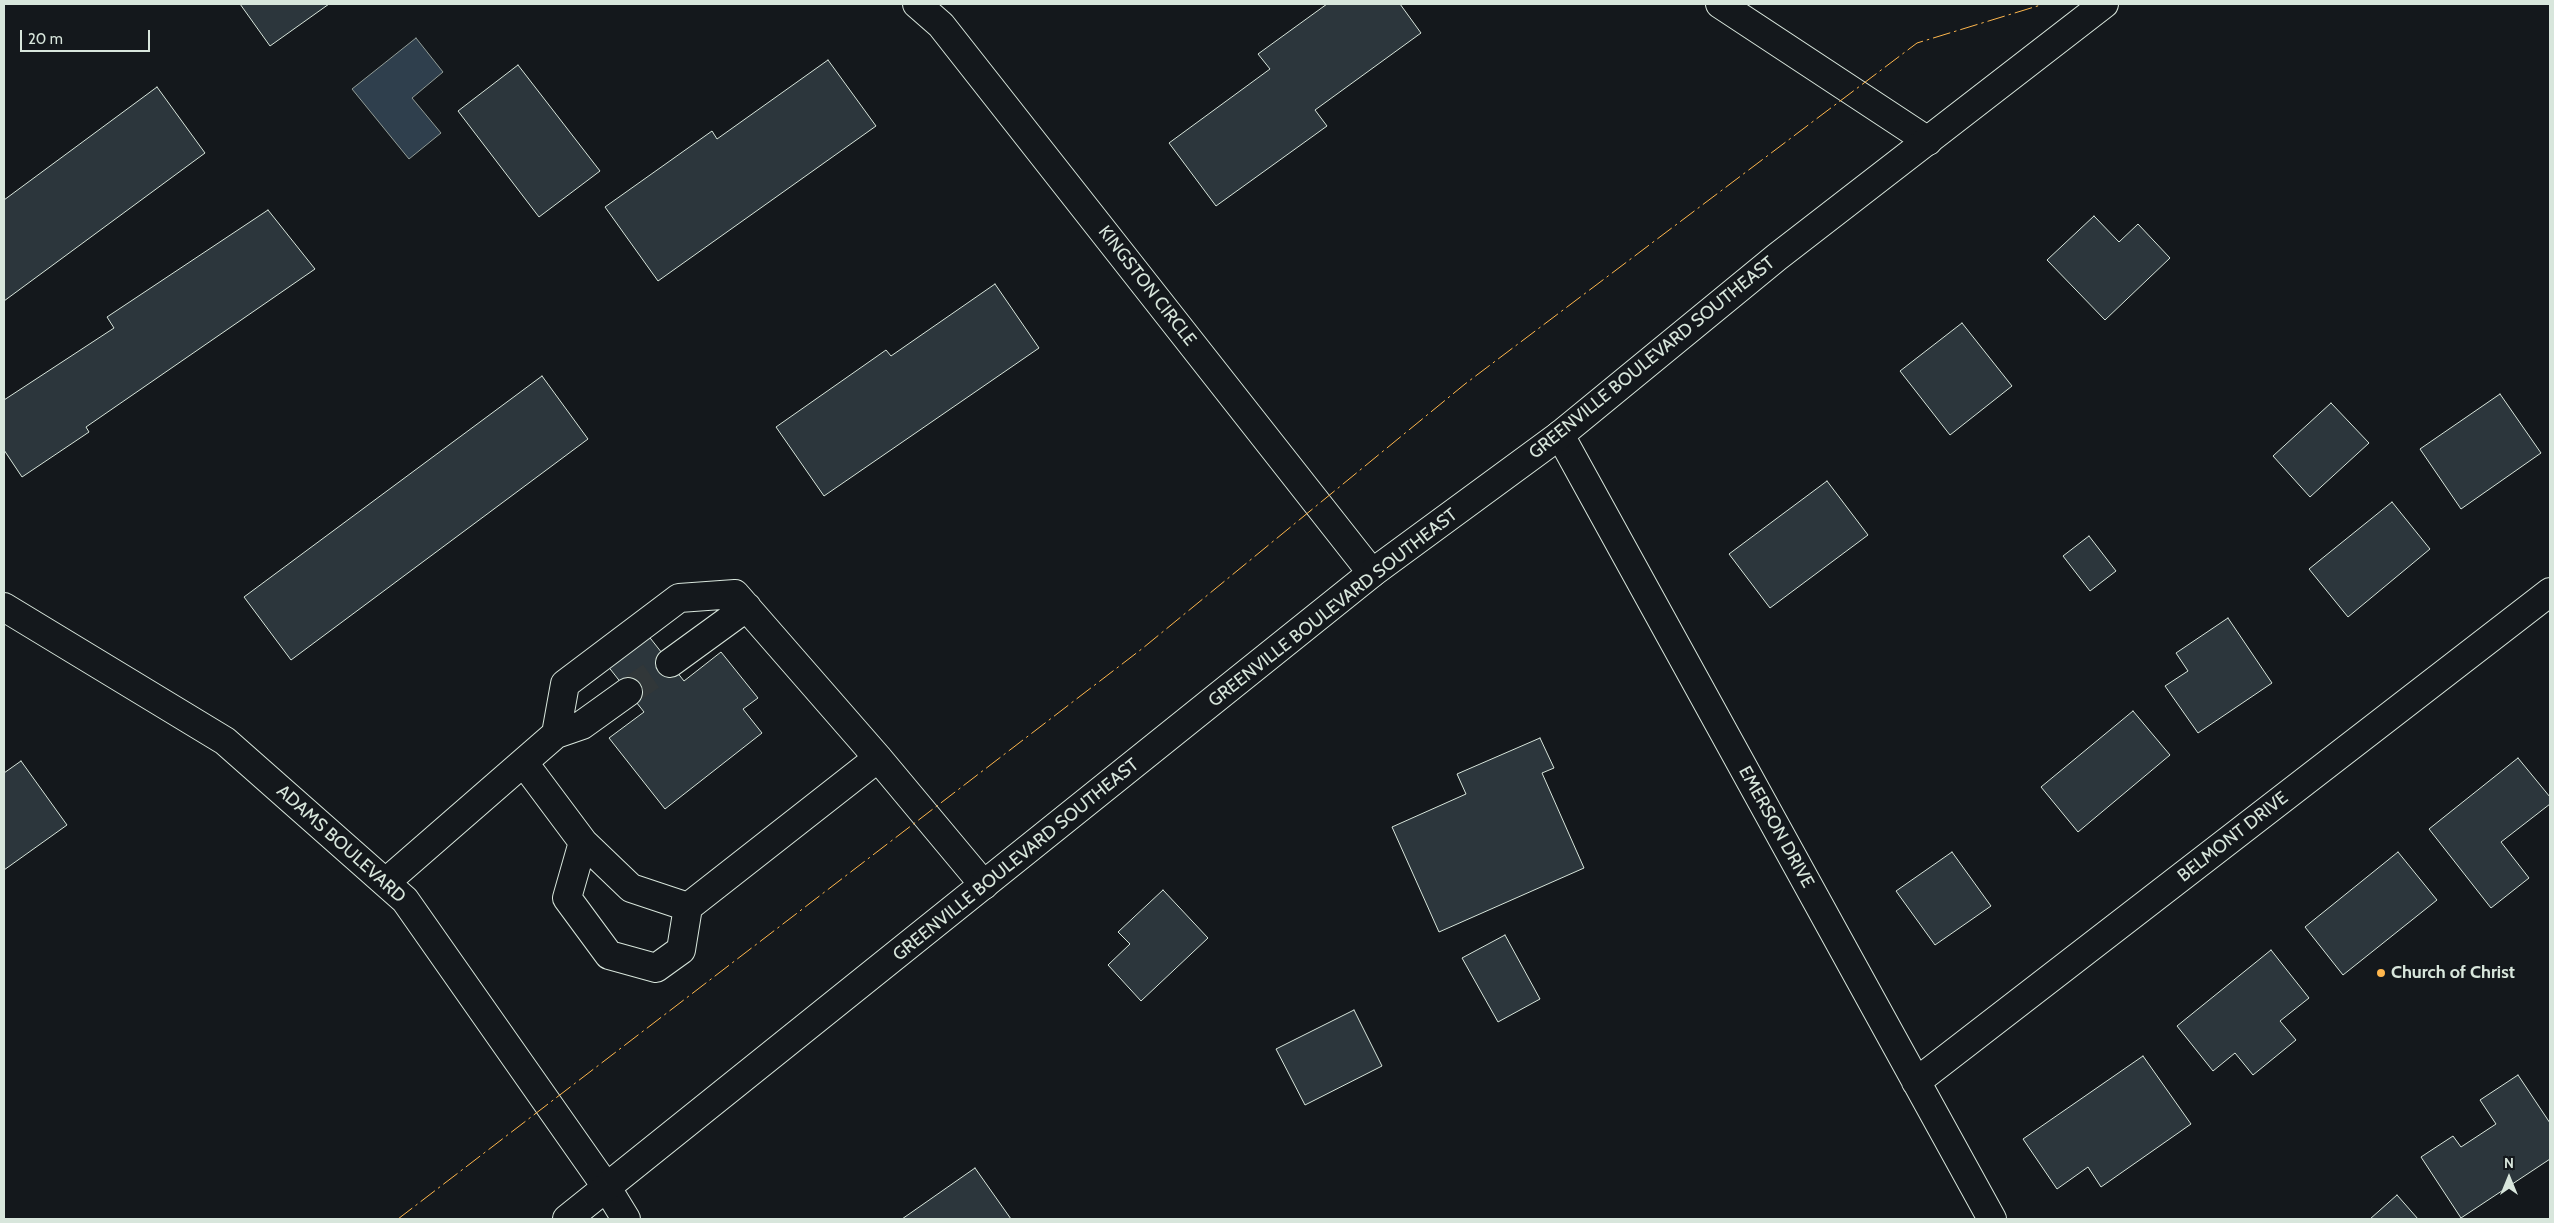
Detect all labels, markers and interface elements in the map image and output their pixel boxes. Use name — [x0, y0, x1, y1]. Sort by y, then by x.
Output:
scale bar — [22, 20, 152, 52]
text: 20 m — [28, 30, 63, 48]
street label: KINGSTON CIRCLE — [1093, 222, 1201, 350]
street label: GREENVILLE BOULEVARD SOUTHEAST — [1525, 252, 1779, 464]
street label: GREENVILLE BOULEVARD SOUTHEAST — [1204, 504, 1462, 712]
street label: GREENVILLE BOULEVARD SOUTHEAST — [889, 754, 1143, 966]
street label: EMERSON DRIVE — [1734, 762, 1818, 892]
street label: ADAMS BOULEVARD — [272, 780, 410, 908]
street label: BELMONT DRIVE — [2174, 787, 2292, 887]
place label: Church of Christ — [2391, 962, 2515, 984]
marker: Church of Christ — [2375, 967, 2387, 979]
north arrow — [2484, 1153, 2534, 1203]
text: N — [2504, 1154, 2514, 1172]

